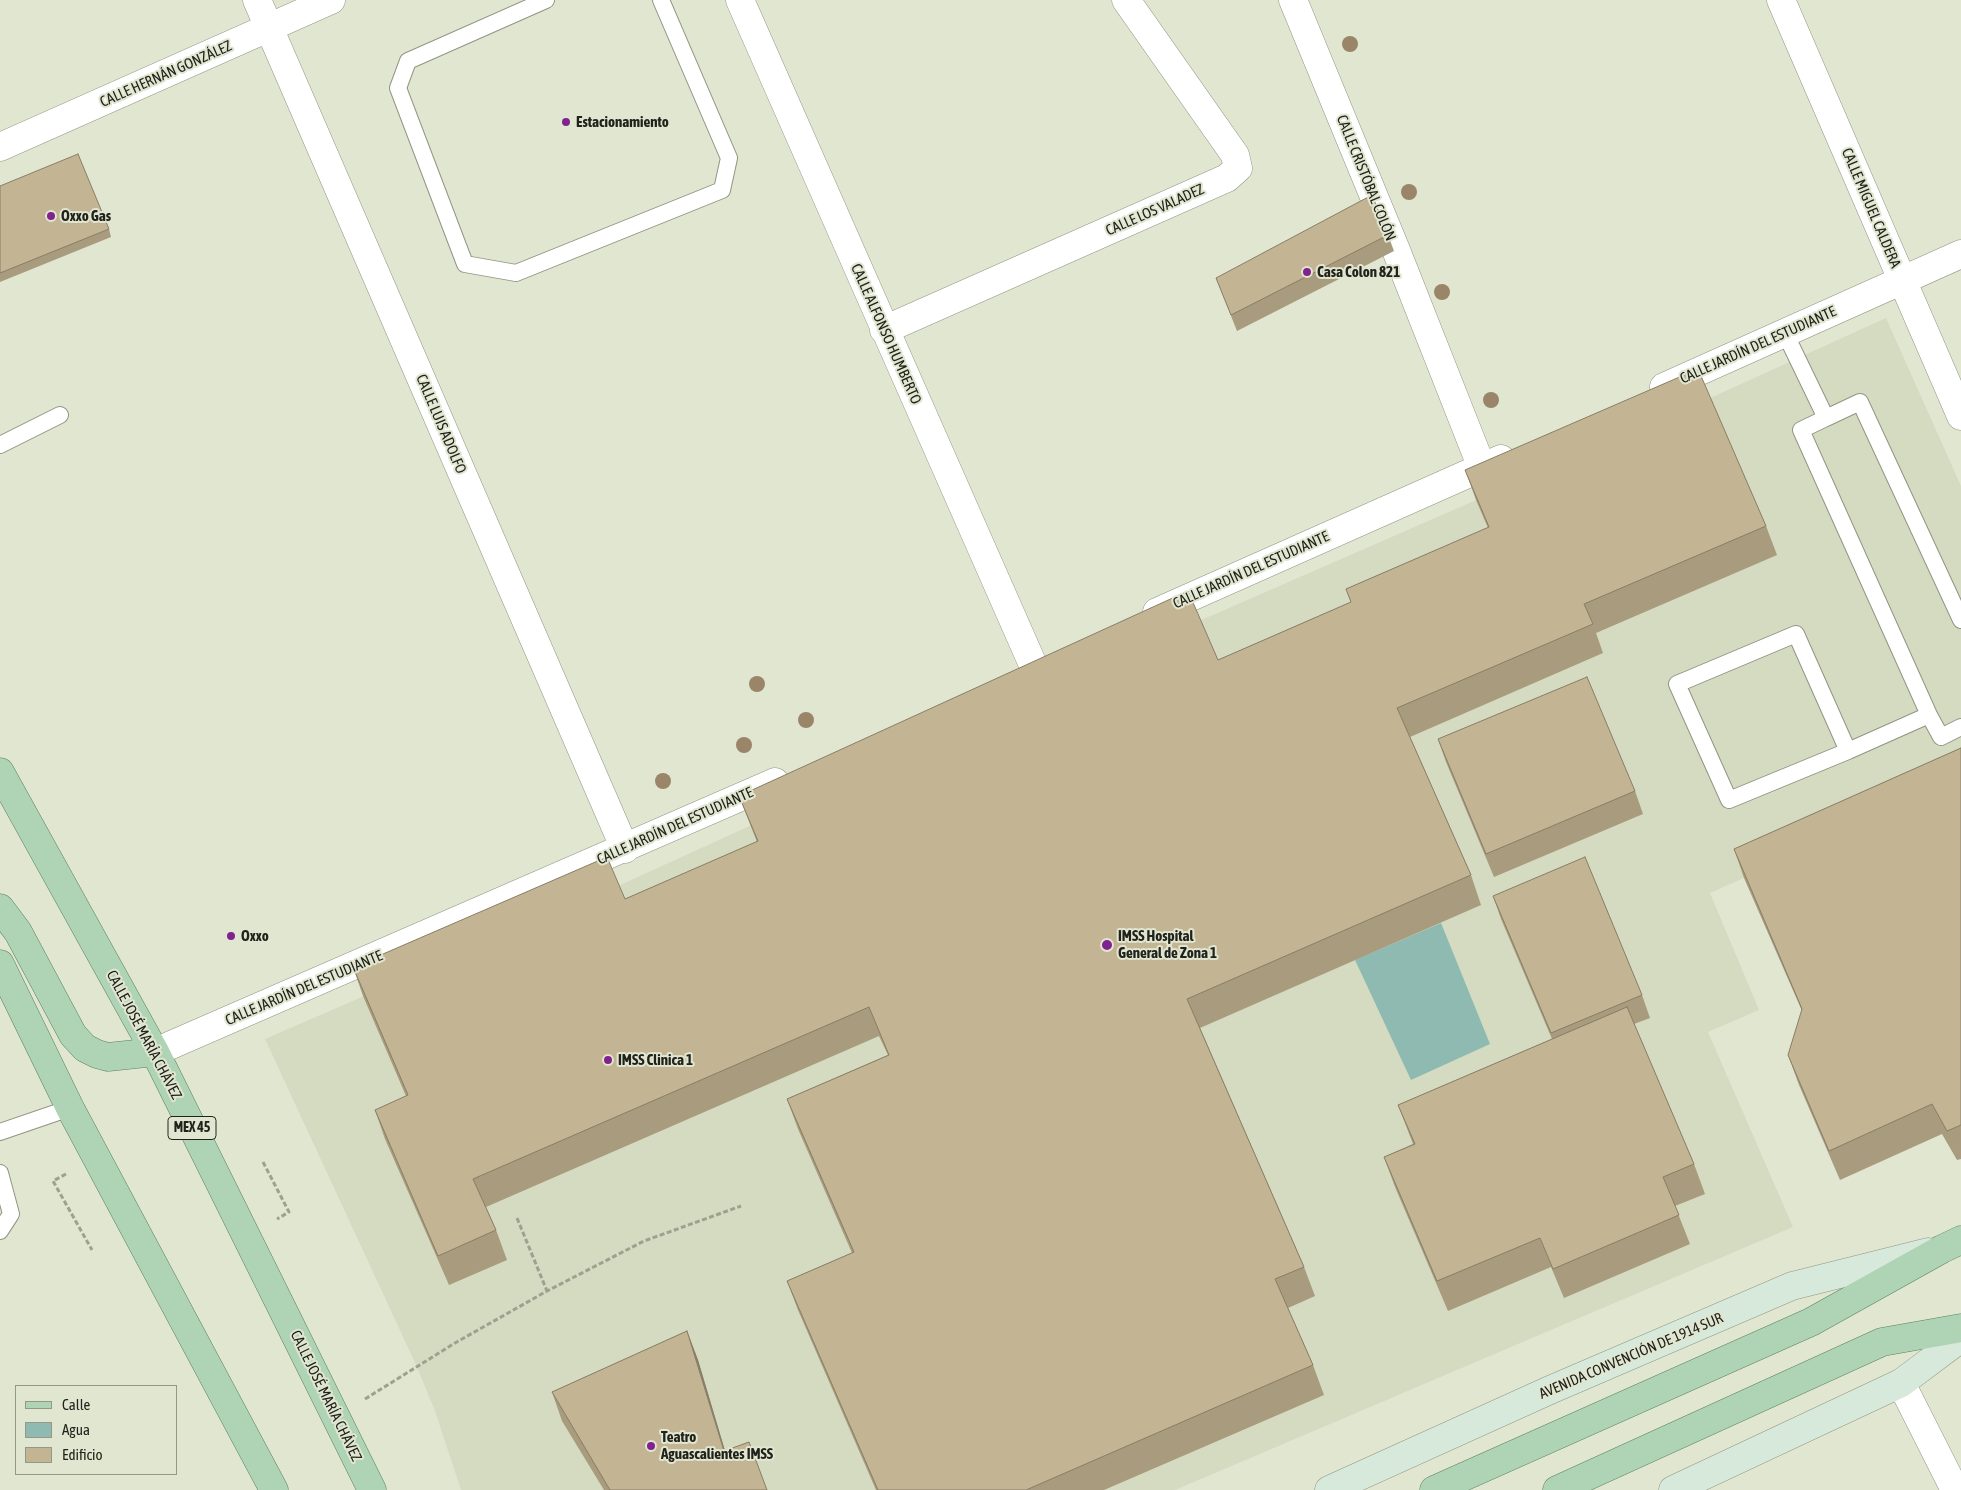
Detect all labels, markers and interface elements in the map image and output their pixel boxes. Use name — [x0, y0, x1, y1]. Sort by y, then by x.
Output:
street label: CALLE HERNÁN GONZÁLEZ — [97, 37, 235, 111]
street label: CALLE CRISTÓBAL COLÓN — [1333, 112, 1399, 244]
place label: Estacionamiento — [576, 113, 669, 131]
marker: Estacionamiento — [560, 116, 572, 128]
street label: CALLE MIGUEL CALDERA — [1838, 145, 1904, 271]
street label: CALLE LOS VALADEZ — [1103, 180, 1207, 240]
place label: Oxxo Gas — [61, 207, 111, 225]
marker: Oxxo Gas — [45, 210, 57, 222]
street label: CALLE ALFONSO HUMBERTO — [847, 261, 925, 407]
place label: Casa Colon 821 — [1317, 263, 1400, 281]
marker: Casa Colon 821 — [1301, 266, 1313, 278]
street label: CALLE JARDÍN DEL ESTUDIANTE — [1677, 302, 1839, 388]
street label: CALLE LUIS ADOLFO — [412, 372, 470, 476]
street label: CALLE JARDÍN DEL ESTUDIANTE — [1170, 527, 1332, 613]
street label: CALLE JARDÍN DEL ESTUDIANTE — [594, 783, 756, 869]
place label: Oxxo — [241, 927, 269, 945]
place label: IMSS Hospital General de Zona 1 — [1118, 927, 1217, 962]
marker: Oxxo — [225, 930, 237, 942]
marker: IMSS Hospital General de Zona 1 — [1100, 938, 1114, 952]
street label: CALLE JARDÍN DEL ESTUDIANTE — [223, 947, 385, 1029]
street label: CALLE JOSÉ MARÍA CHÁVEZ — [102, 967, 186, 1103]
place label: IMSS Clinica 1 — [618, 1051, 693, 1069]
marker: IMSS Clinica 1 — [602, 1054, 614, 1066]
road number: MEX 45 — [168, 1116, 216, 1140]
street label: AVENIDA CONVENCIÓN DE 1914 SUR — [1536, 1309, 1726, 1403]
street label: CALLE JOSÉ MARÍA CHÁVEZ — [286, 1328, 366, 1464]
legend — [15, 1385, 178, 1475]
text: Calle — [62, 1396, 90, 1413]
text: Agua — [62, 1421, 90, 1438]
place label: Teatro Aguascalientes IMSS — [661, 1428, 773, 1463]
marker: Teatro Aguascalientes IMSS — [645, 1440, 657, 1452]
text: Edificio — [62, 1446, 103, 1463]

